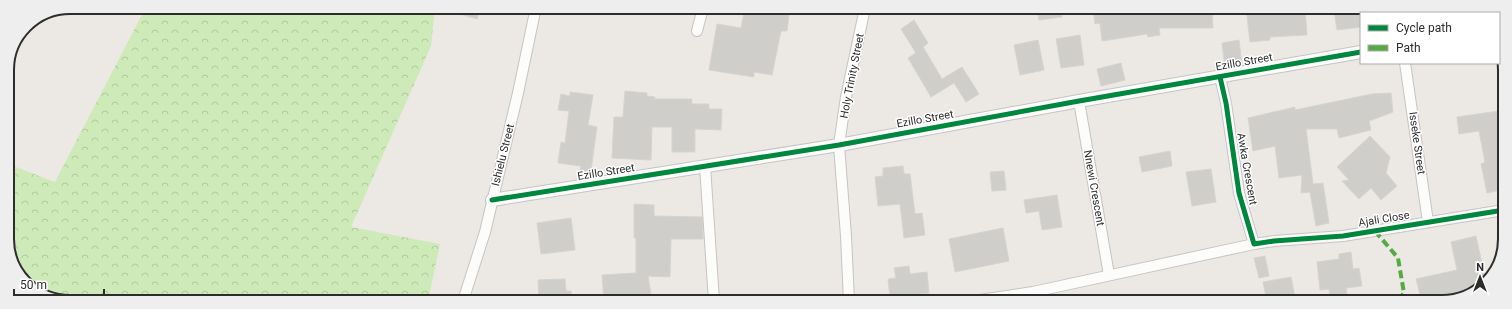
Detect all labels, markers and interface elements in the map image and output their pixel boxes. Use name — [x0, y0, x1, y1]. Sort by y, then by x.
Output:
legend — [1360, 12, 1500, 64]
text: Cycle path — [1396, 21, 1452, 35]
street label: Holy Trinity Street — [837, 32, 867, 120]
text: Path — [1396, 41, 1421, 55]
street label: Ezillo Street — [1214, 51, 1274, 73]
street label: Ezillo Street — [895, 108, 955, 130]
street label: Isseke Street — [1406, 111, 1428, 176]
street label: Ishielu Street — [489, 122, 517, 187]
street label: Awka Crescent — [1234, 132, 1260, 207]
street label: Nnewi Crescent — [1081, 149, 1107, 227]
street label: Ezillo Street — [576, 161, 636, 183]
street label: Ajali Close — [1358, 209, 1411, 229]
north arrow — [1460, 257, 1500, 297]
text: N — [1476, 261, 1484, 274]
scale bar — [14, 271, 104, 297]
text: 50 m — [20, 278, 47, 292]

